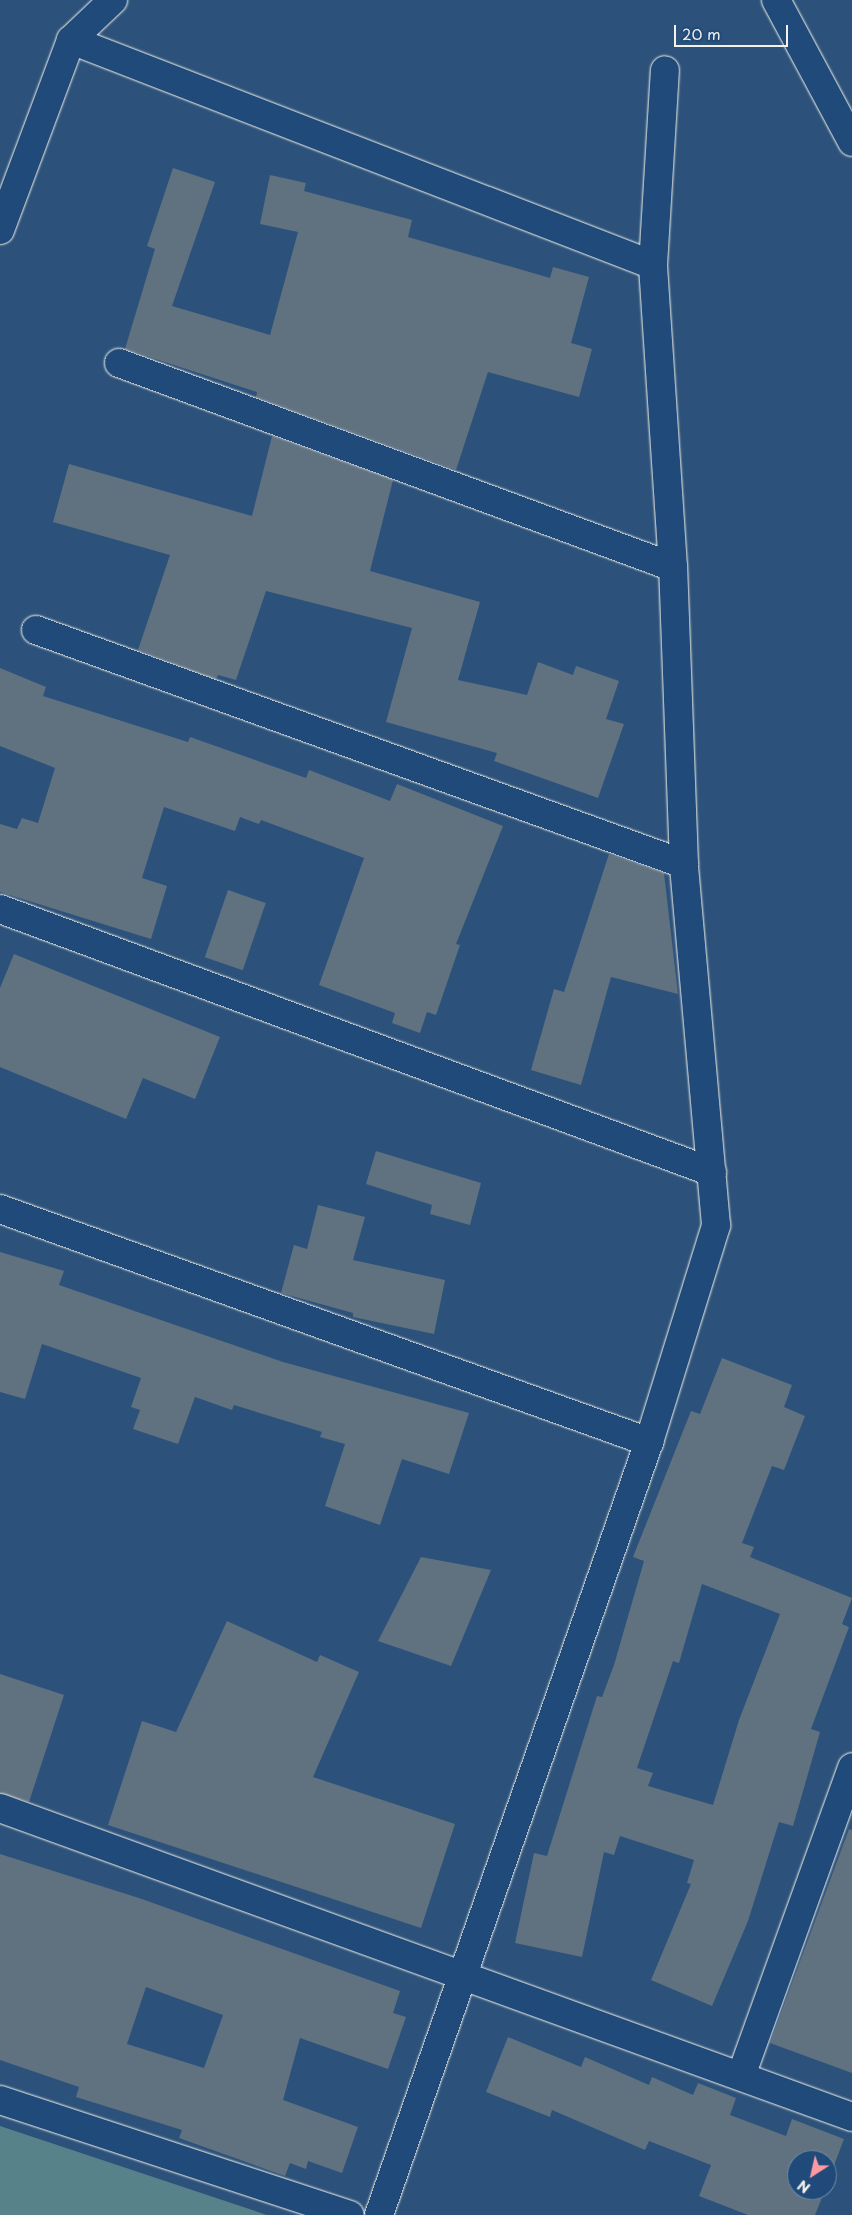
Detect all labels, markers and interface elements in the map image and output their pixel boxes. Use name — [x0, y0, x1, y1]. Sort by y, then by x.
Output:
scale bar — [677, 15, 791, 47]
text: 20 m — [682, 22, 721, 45]
north arrow — [787, 2150, 837, 2200]
text: N — [793, 2175, 814, 2199]

